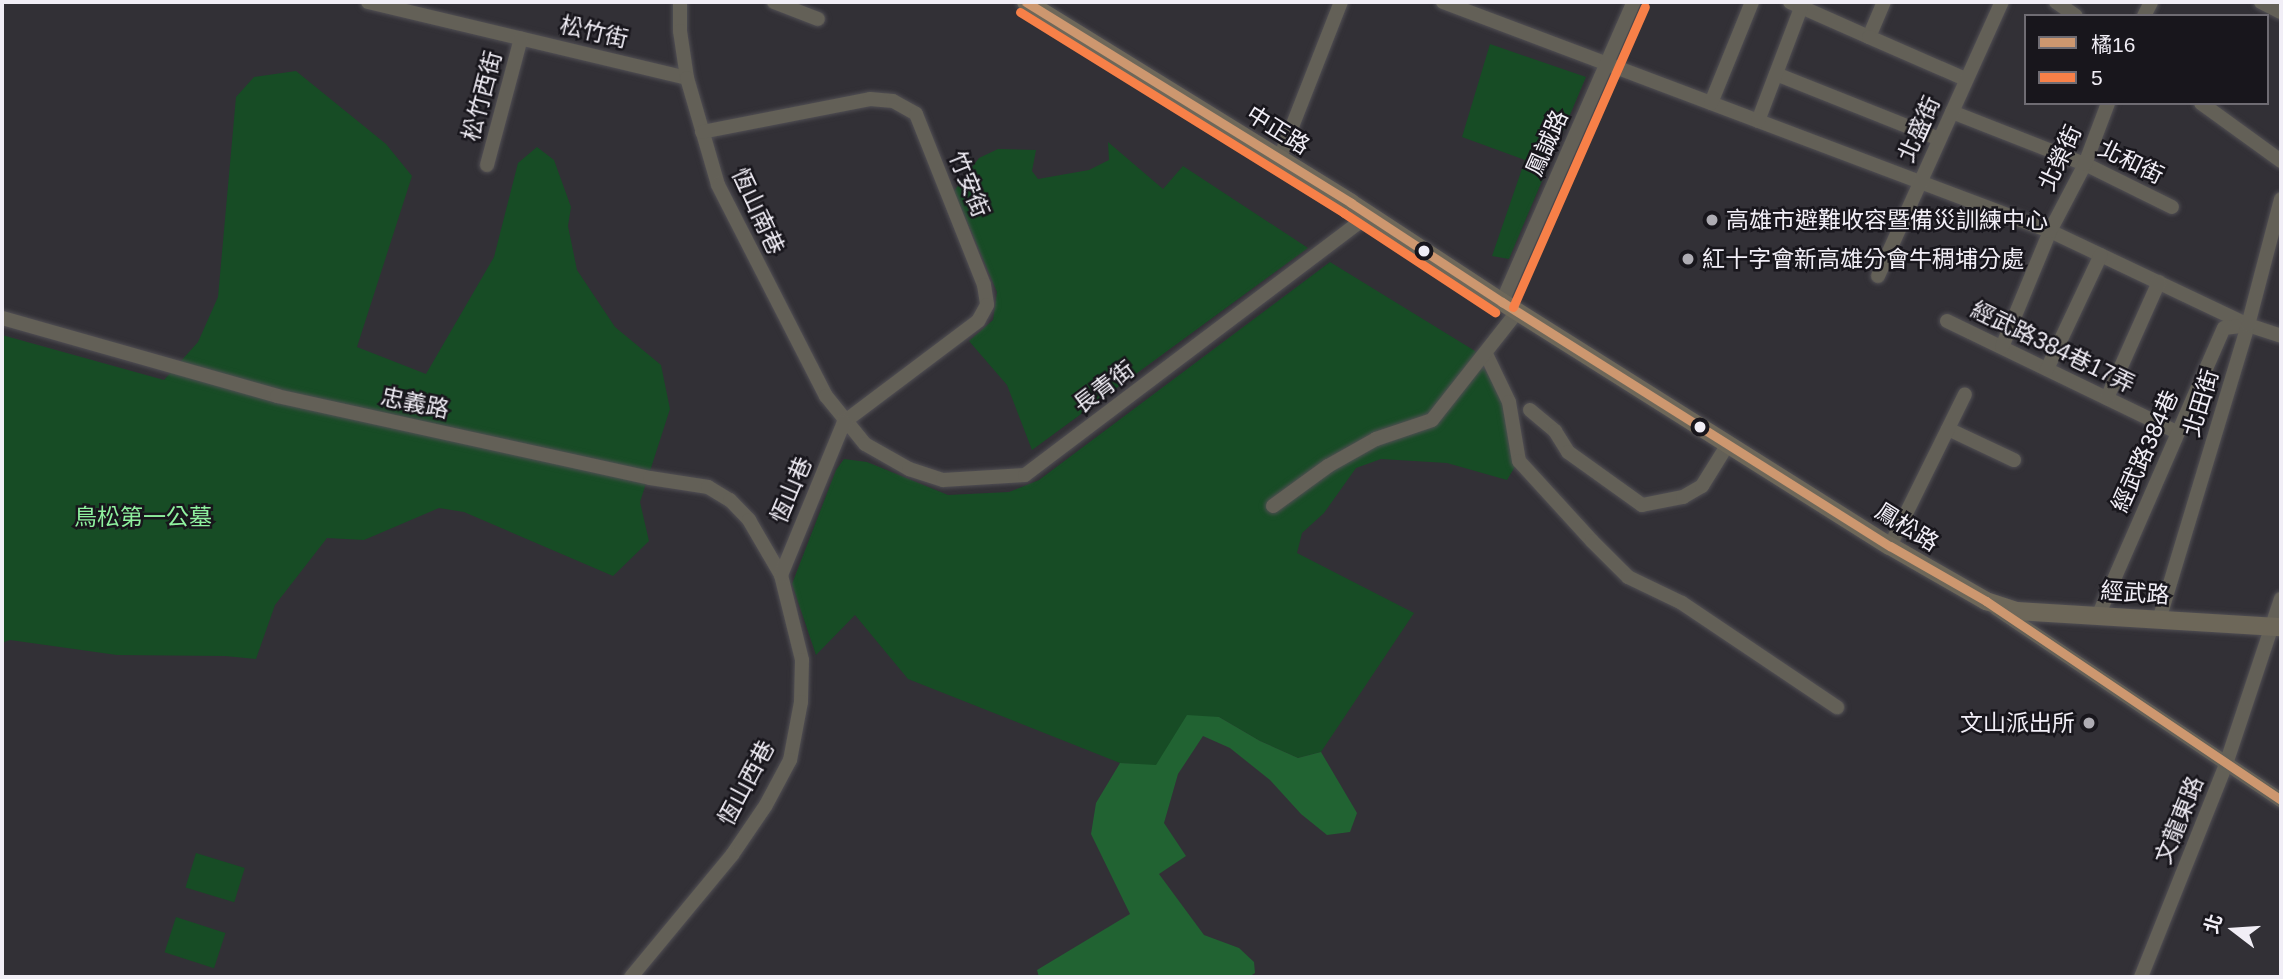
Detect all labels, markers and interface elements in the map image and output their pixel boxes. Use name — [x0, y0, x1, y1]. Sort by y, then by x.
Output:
street label: 松竹街 — [557, 11, 631, 53]
legend — [2024, 14, 2269, 105]
text: 橘16 — [2091, 33, 2135, 56]
street label: 松竹西街 — [457, 48, 507, 144]
text: 5 — [2091, 66, 2103, 89]
street label: 北盛街 — [1892, 92, 1946, 166]
street label: 中正路 — [1241, 100, 1315, 160]
street label: 鳳誠路 — [1520, 106, 1574, 180]
street label: 北榮街 — [2033, 121, 2087, 195]
street label: 北和街 — [2094, 134, 2168, 190]
street label: 竹安街 — [943, 147, 995, 221]
street label: 恆山南巷 — [726, 163, 790, 259]
place label: 高雄市避難收容暨備災訓練中心 — [1726, 206, 2048, 234]
marker: 高雄市避難收容暨備災訓練中心 — [1704, 212, 1720, 228]
unlabelled marker — [1417, 244, 1431, 258]
place label: 紅十字會新高雄分會牛稠埔分處 — [1702, 245, 2024, 273]
marker: 紅十字會新高雄分會牛稠埔分處 — [1680, 251, 1696, 267]
street label: 經武路384巷17弄 — [1967, 295, 2139, 399]
street label: 長青街 — [1068, 355, 1140, 419]
street label: 北田街 — [2178, 366, 2224, 440]
street label: 忠義路 — [378, 382, 452, 424]
street label: 經武路384巷 — [2106, 386, 2184, 516]
unlabelled marker — [1693, 420, 1707, 434]
street label: 恆山巷 — [765, 453, 817, 527]
street label: 鳳松路 — [1870, 497, 1944, 557]
park label: 鳥松第一公墓 — [74, 503, 212, 531]
street label: 經武路 — [2100, 577, 2170, 609]
place label: 文山派出所 — [1960, 709, 2075, 737]
marker: 文山派出所 — [2081, 715, 2097, 731]
street label: 恆山西巷 — [712, 736, 780, 830]
street label: 文龍東路 — [2149, 772, 2209, 868]
north arrow — [2199, 895, 2269, 965]
text: 北 — [2201, 912, 2226, 936]

